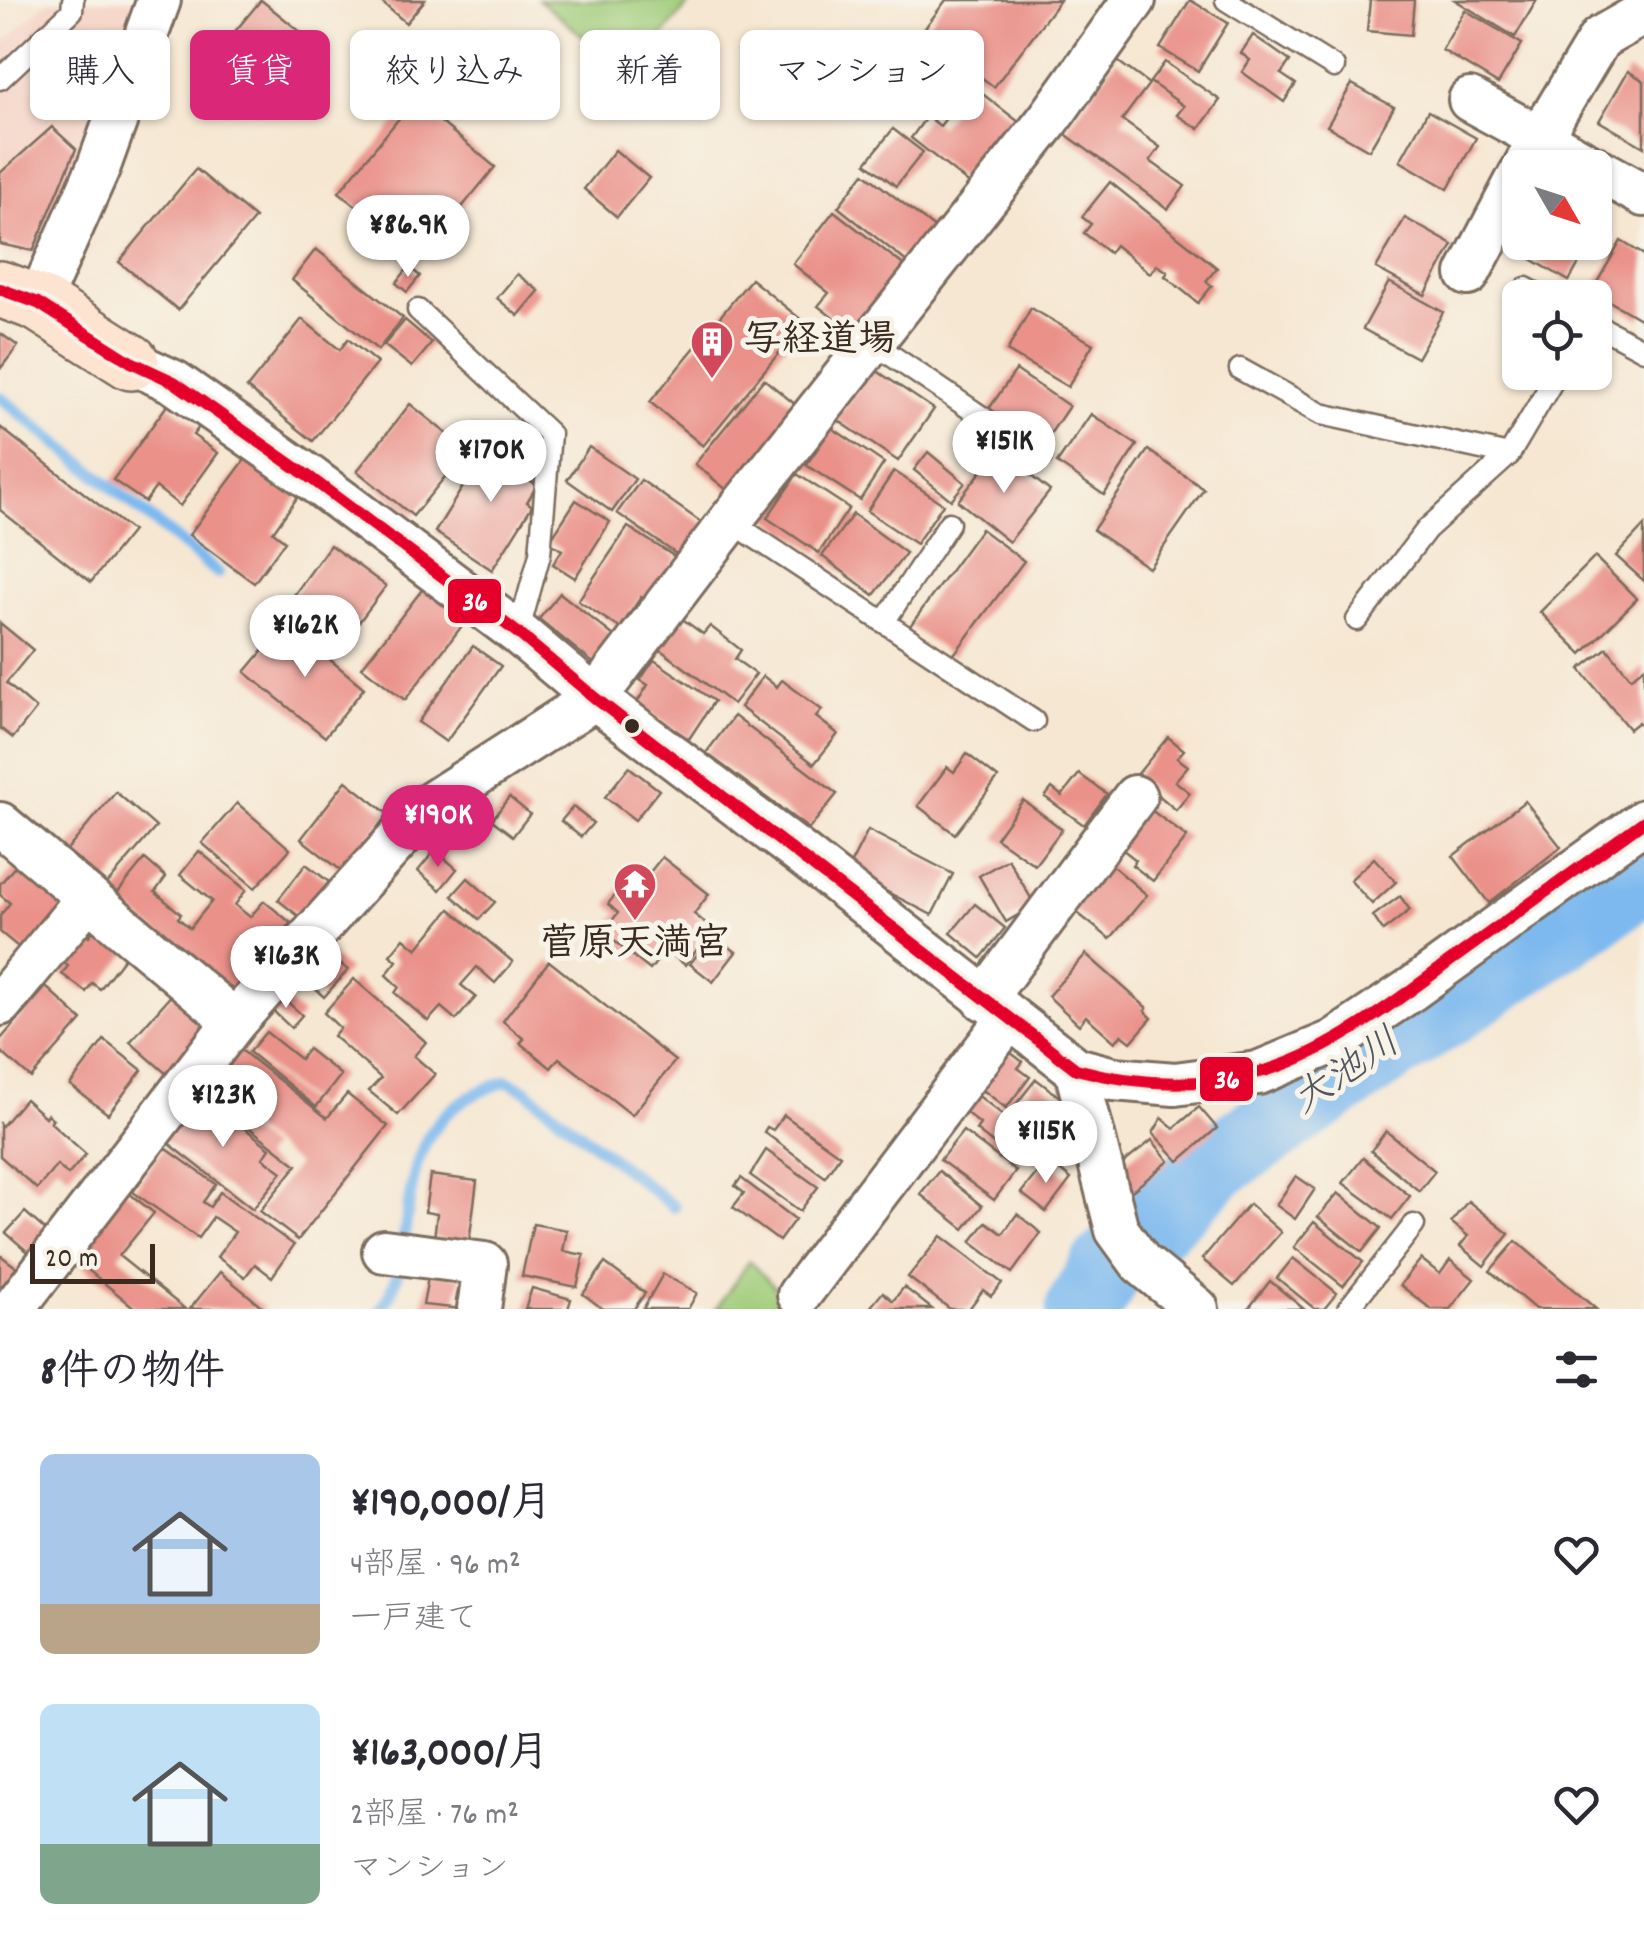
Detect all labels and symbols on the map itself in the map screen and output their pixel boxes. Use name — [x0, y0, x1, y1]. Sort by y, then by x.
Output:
north arrow — [1502, 150, 1612, 260]
pin: ¥86.9K — [327, 195, 489, 280]
place label: 写経道場 — [744, 315, 896, 370]
building icon: 写経道場 — [689, 319, 735, 380]
pin: ¥151K — [934, 411, 1074, 496]
pin: ¥170K — [421, 420, 561, 505]
line badge: 36 — [446, 577, 503, 625]
text: 36 — [462, 585, 488, 625]
pin: ¥162K — [235, 595, 375, 680]
unlabelled marker — [622, 716, 642, 736]
pin: ¥190K — [368, 785, 508, 870]
temple icon: 菅原天満宮 — [612, 861, 658, 922]
place label: 菅原天満宮 — [540, 919, 730, 974]
pin: ¥163K — [216, 926, 356, 1011]
water label: 大池川 — [1282, 1017, 1414, 1131]
line badge: 36 — [1198, 1055, 1255, 1103]
text: 36 — [1214, 1063, 1240, 1103]
pin: ¥123K — [153, 1065, 293, 1150]
pin: ¥115K — [976, 1101, 1116, 1186]
scale bar — [30, 1239, 155, 1284]

